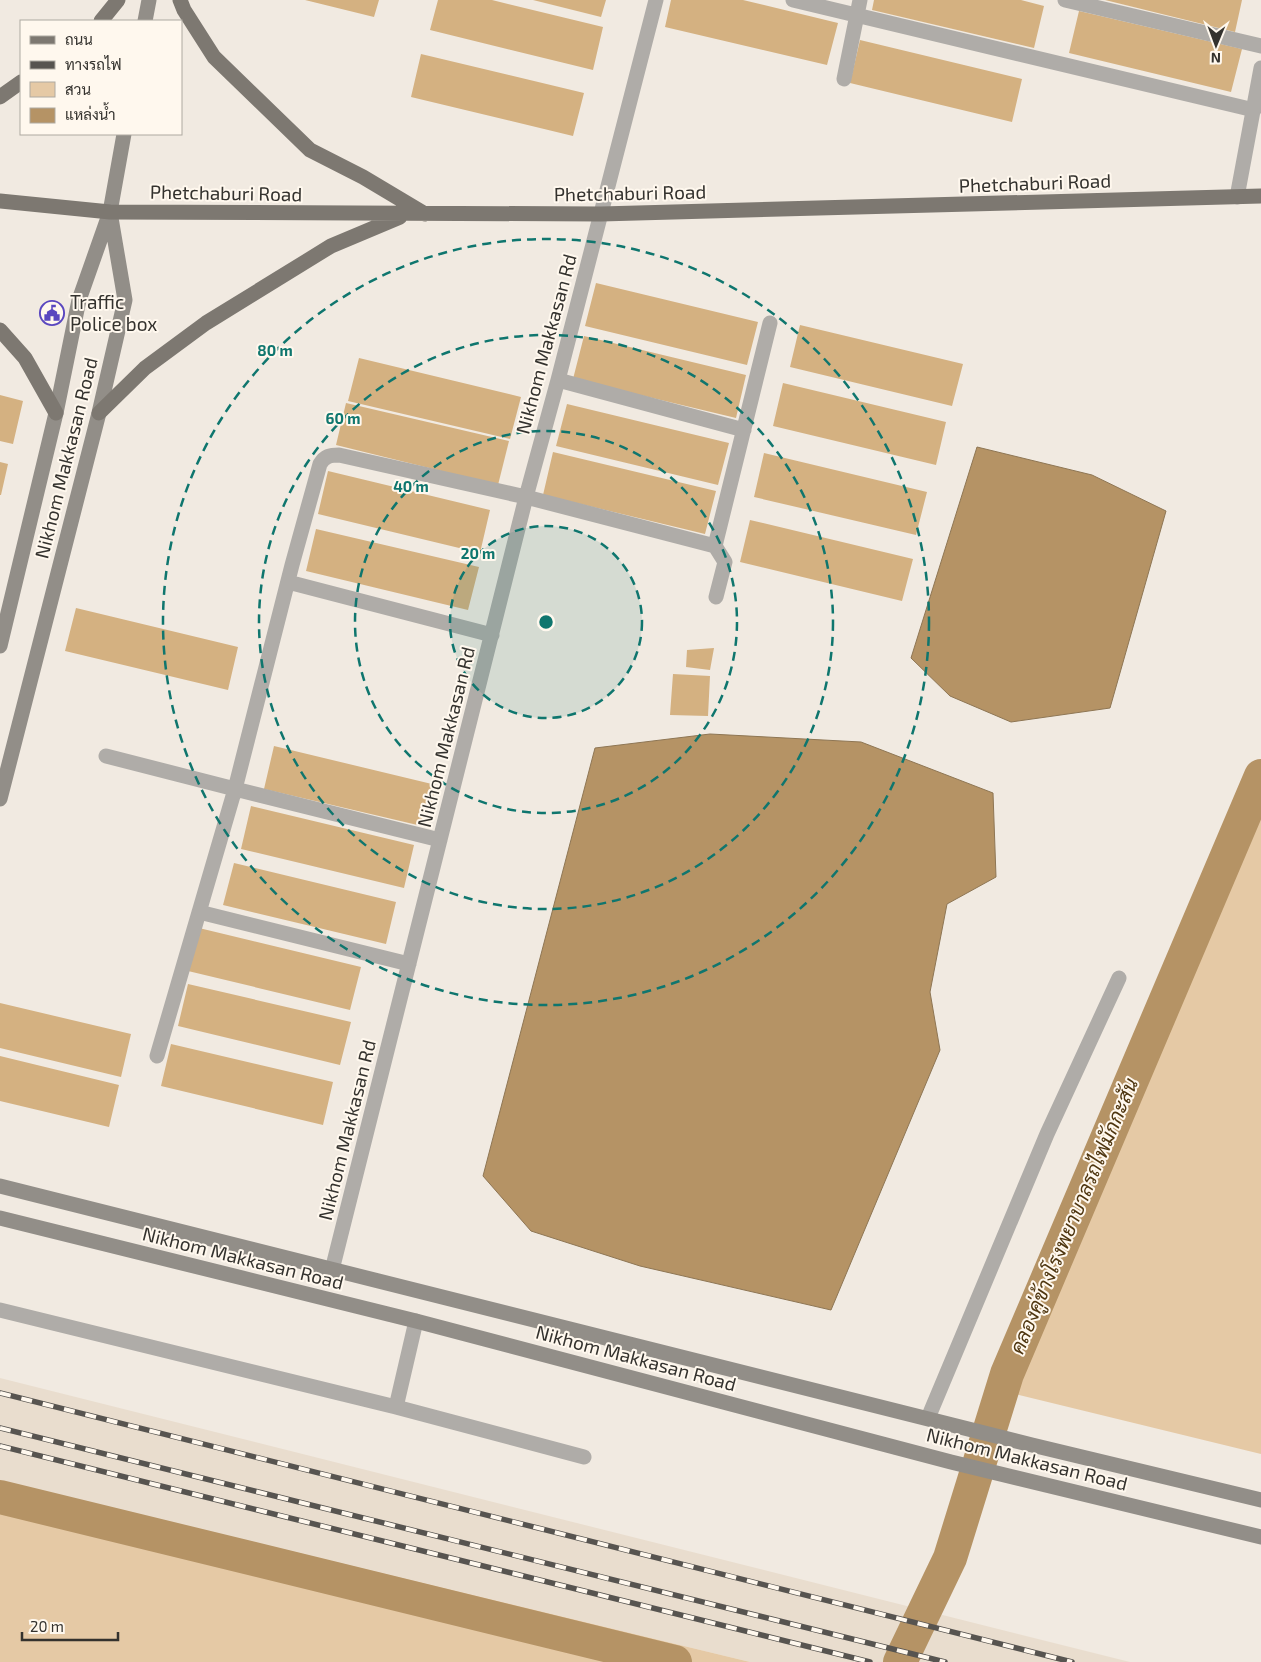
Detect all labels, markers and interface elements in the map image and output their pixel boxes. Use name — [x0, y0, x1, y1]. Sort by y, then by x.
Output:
legend — [20, 20, 182, 135]
north arrow — [1191, 20, 1241, 70]
text: ถนน — [65, 30, 93, 48]
text: N — [1211, 50, 1221, 67]
text: ทางรถไฟ — [65, 55, 122, 73]
text: สวน — [65, 80, 91, 98]
text: แหล่งน้ำ — [65, 102, 116, 123]
street label: Phetchaburi Road — [958, 168, 1112, 197]
street label: Phetchaburi Road — [150, 180, 302, 205]
street label: Phetchaburi Road — [554, 180, 706, 205]
street label: Nikhom Makkasan Rd — [510, 251, 581, 436]
place label: Traffic Police box — [70, 290, 157, 335]
public building icon: Traffic Police box — [39, 300, 65, 326]
text: 80 m — [257, 341, 293, 359]
street label: Nikhom Makkasan Road — [29, 355, 102, 561]
text: 60 m — [326, 409, 360, 427]
text: 40 m — [393, 477, 429, 495]
text: 20 m — [461, 544, 495, 562]
centre of rings — [537, 613, 555, 631]
street label: Nikhom Makkasan Rd — [412, 644, 479, 830]
street label: Nikhom Makkasan Rd — [313, 1037, 380, 1223]
water label: คลองคู่ข้างโรงพยาบาลรถไฟมักกะสัน — [1004, 1074, 1146, 1359]
street label: Nikhom Makkasan Road — [140, 1221, 346, 1294]
street label: Nikhom Makkasan Road — [533, 1320, 739, 1395]
street label: Nikhom Makkasan Road — [924, 1422, 1130, 1495]
scale bar — [22, 1610, 119, 1642]
text: 20 m — [30, 1617, 64, 1635]

